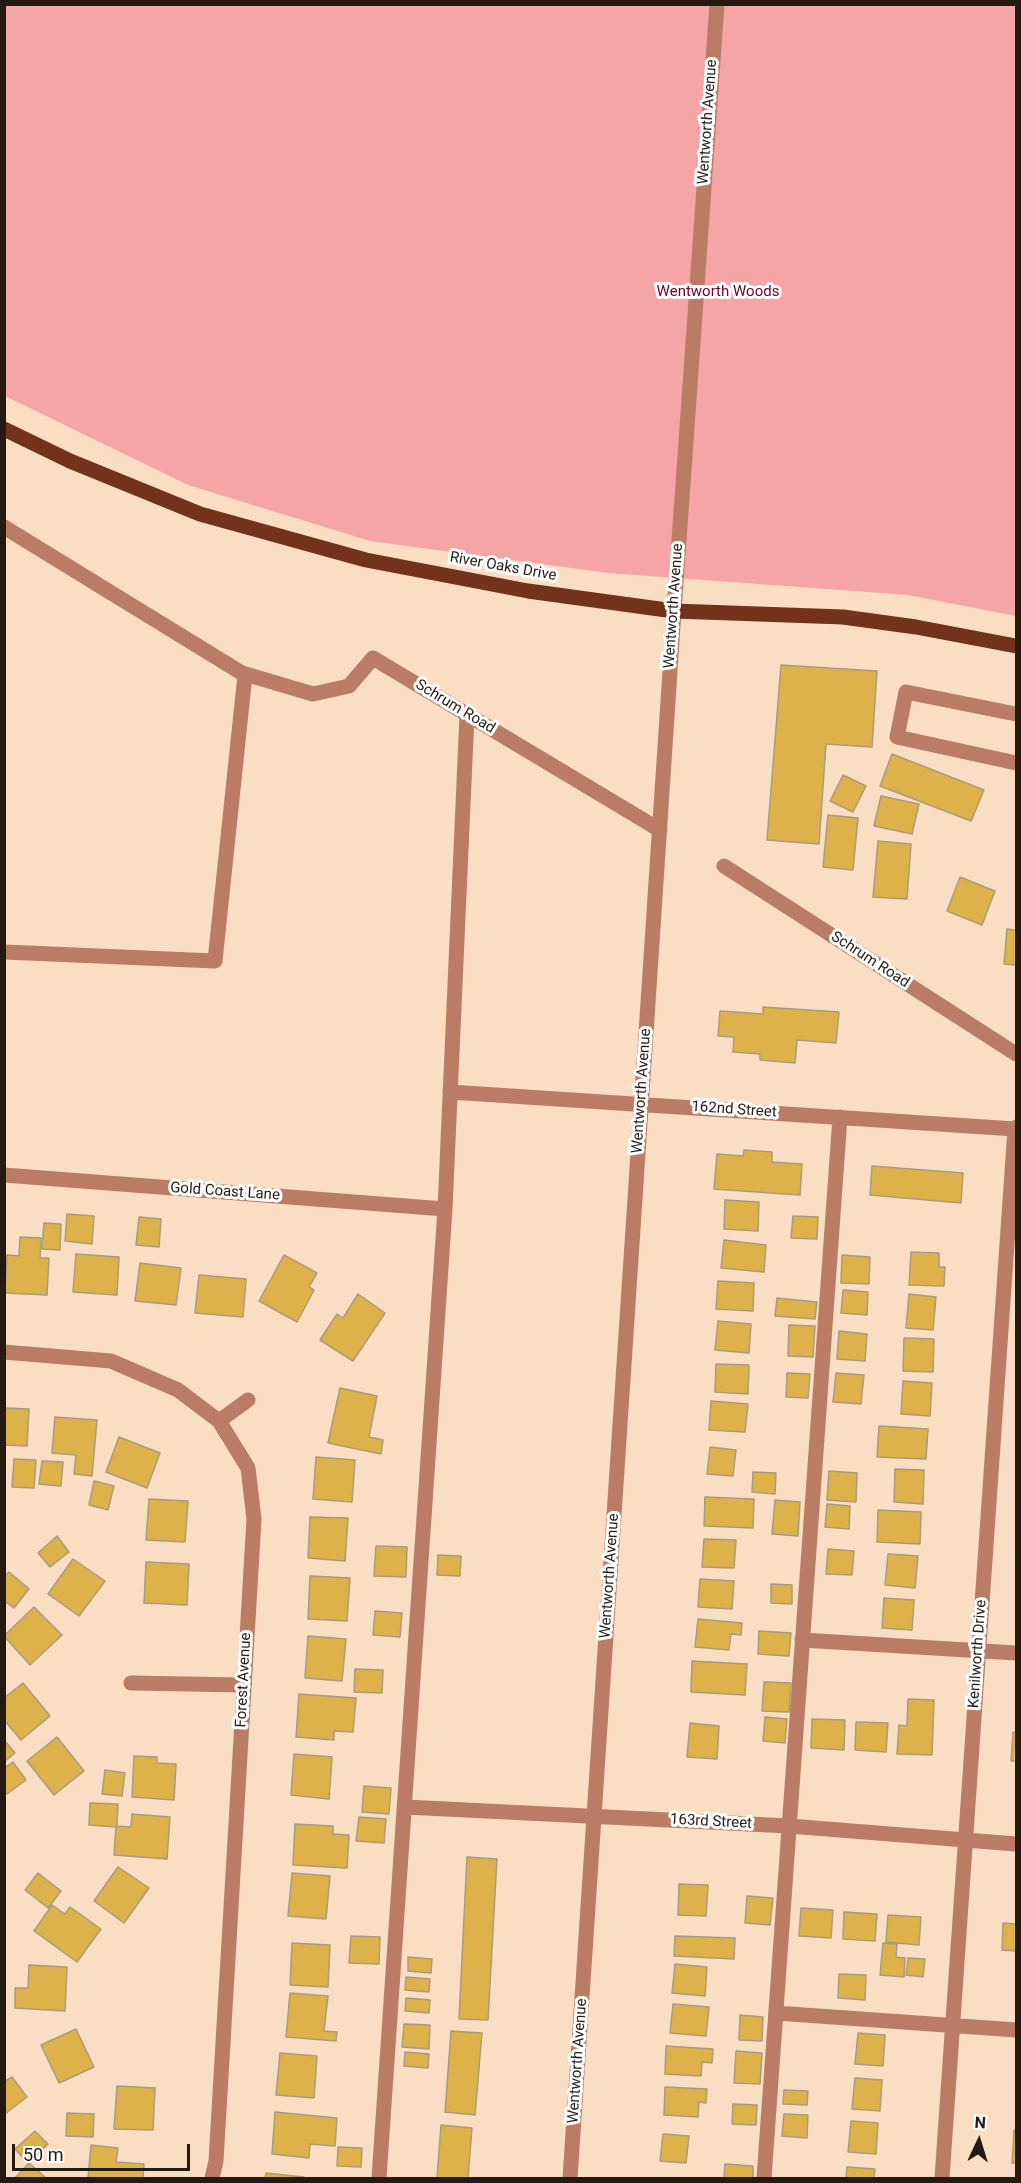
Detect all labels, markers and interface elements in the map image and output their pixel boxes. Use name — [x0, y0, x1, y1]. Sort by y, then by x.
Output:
street label: Wentworth Avenue — [695, 59, 721, 185]
park label: Wentworth Woods — [657, 283, 779, 301]
street label: Wentworth Avenue — [661, 543, 687, 669]
street label: River Oaks Drive — [448, 549, 558, 585]
street label: Schrum Road — [412, 676, 498, 738]
street label: Schrum Road — [827, 928, 913, 992]
street label: Wentworth Avenue — [629, 1028, 655, 1154]
street label: 162nd Street — [691, 1098, 777, 1122]
street label: Gold Coast Lane — [170, 1179, 280, 1205]
street label: Wentworth Avenue — [597, 1513, 623, 1639]
street label: Kenilworth Drive — [965, 1599, 991, 1709]
street label: Forest Avenue — [233, 1632, 255, 1728]
street label: 163rd Street — [670, 1811, 752, 1833]
street label: Wentworth Avenue — [565, 1998, 591, 2124]
north arrow — [949, 2111, 1009, 2171]
text: N — [974, 2113, 987, 2132]
scale bar — [15, 2132, 194, 2170]
text: 50 m — [23, 2144, 63, 2165]

